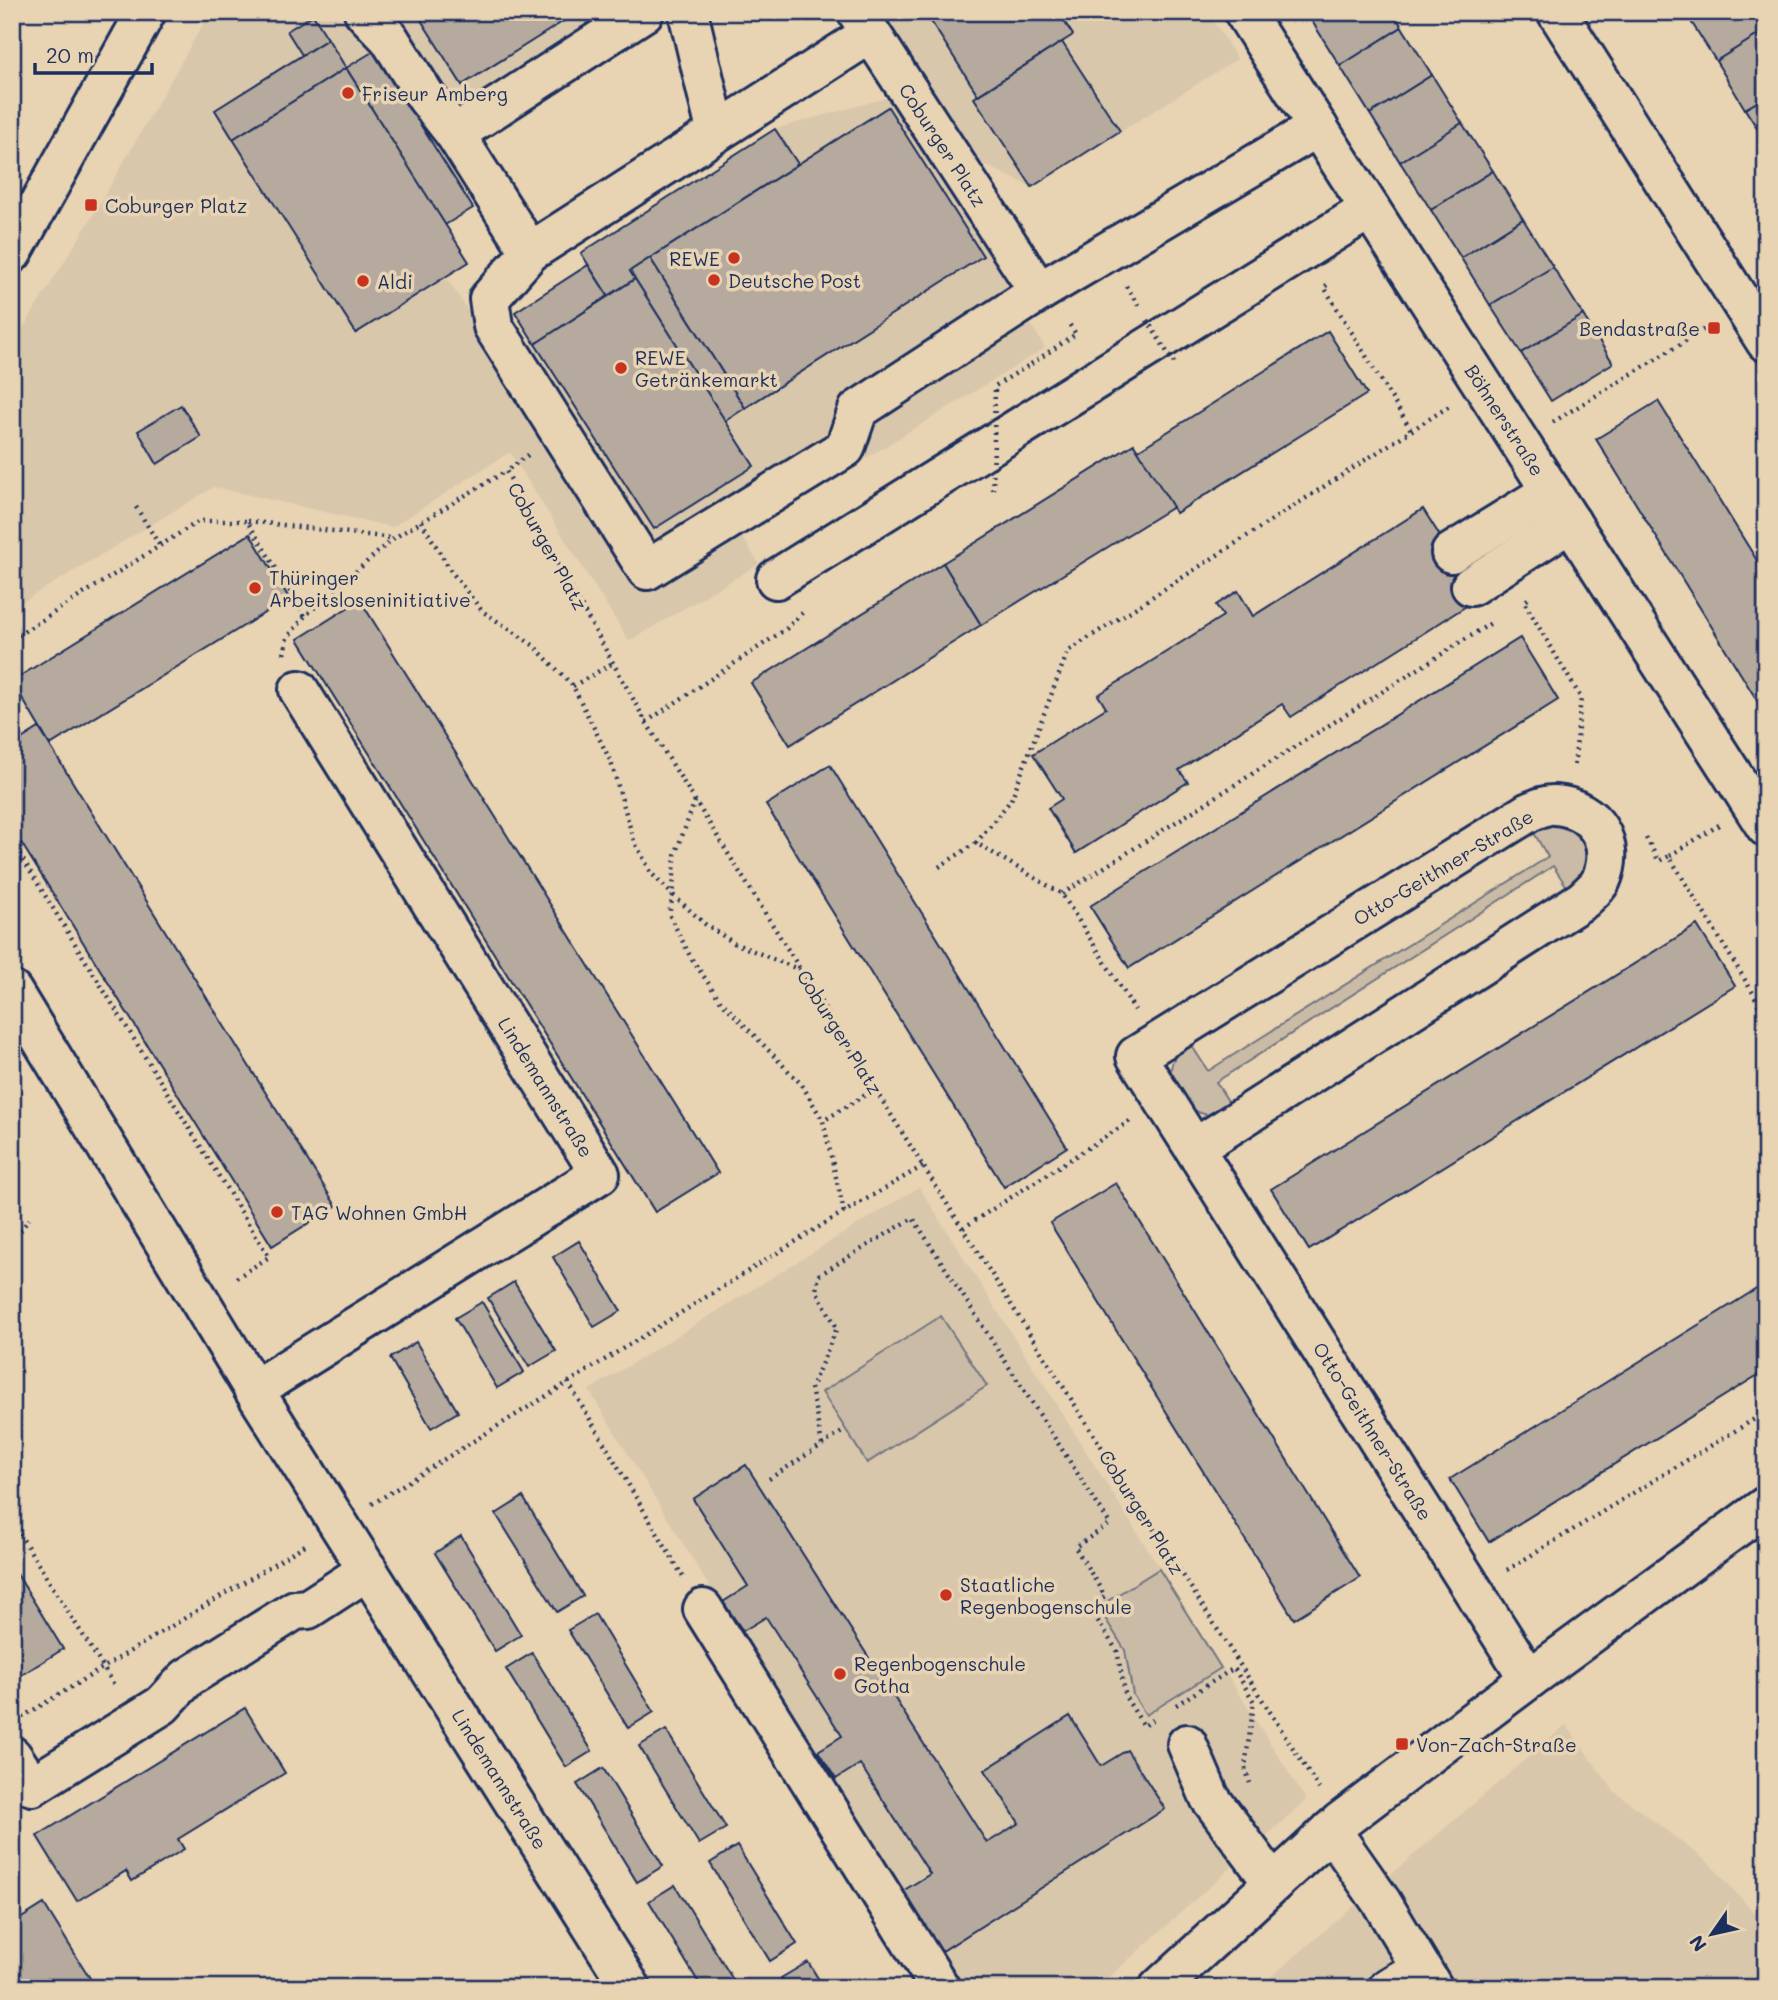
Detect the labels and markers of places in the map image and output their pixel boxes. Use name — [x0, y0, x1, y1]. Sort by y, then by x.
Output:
place label: Friseur Amberg — [362, 81, 508, 106]
marker: Friseur Amberg — [340, 85, 356, 101]
place label: Coburger Platz — [105, 193, 247, 218]
marker: Coburger Platz — [83, 197, 99, 213]
place label: REWE — [669, 246, 720, 271]
marker: REWE — [726, 250, 742, 266]
place label: Deutsche Post — [728, 268, 861, 293]
place label: Aldi — [377, 269, 413, 294]
marker: Deutsche Post — [706, 272, 722, 288]
marker: Aldi — [355, 273, 371, 289]
place label: Bendastraße — [1579, 316, 1700, 341]
marker: Bendastraße — [1706, 320, 1722, 336]
place label: REWE Getränkemarkt — [635, 345, 778, 392]
marker: REWE Getränkemarkt — [613, 360, 629, 376]
place label: Thüringer Arbeitsloseninitiative — [269, 565, 471, 612]
marker: Thüringer Arbeitsloseninitiative — [247, 580, 263, 596]
place label: TAG Wohnen GmbH — [291, 1200, 467, 1225]
marker: TAG Wohnen GmbH — [269, 1204, 285, 1220]
place label: Staatliche Regenbogenschule — [960, 1572, 1132, 1619]
marker: Staatliche Regenbogenschule — [938, 1587, 954, 1603]
place label: Regenbogenschule Gotha — [854, 1651, 1026, 1698]
marker: Regenbogenschule Gotha — [832, 1666, 848, 1682]
place label: Von-Zach-Straße — [1416, 1732, 1577, 1757]
marker: Von-Zach-Straße — [1394, 1736, 1410, 1752]

